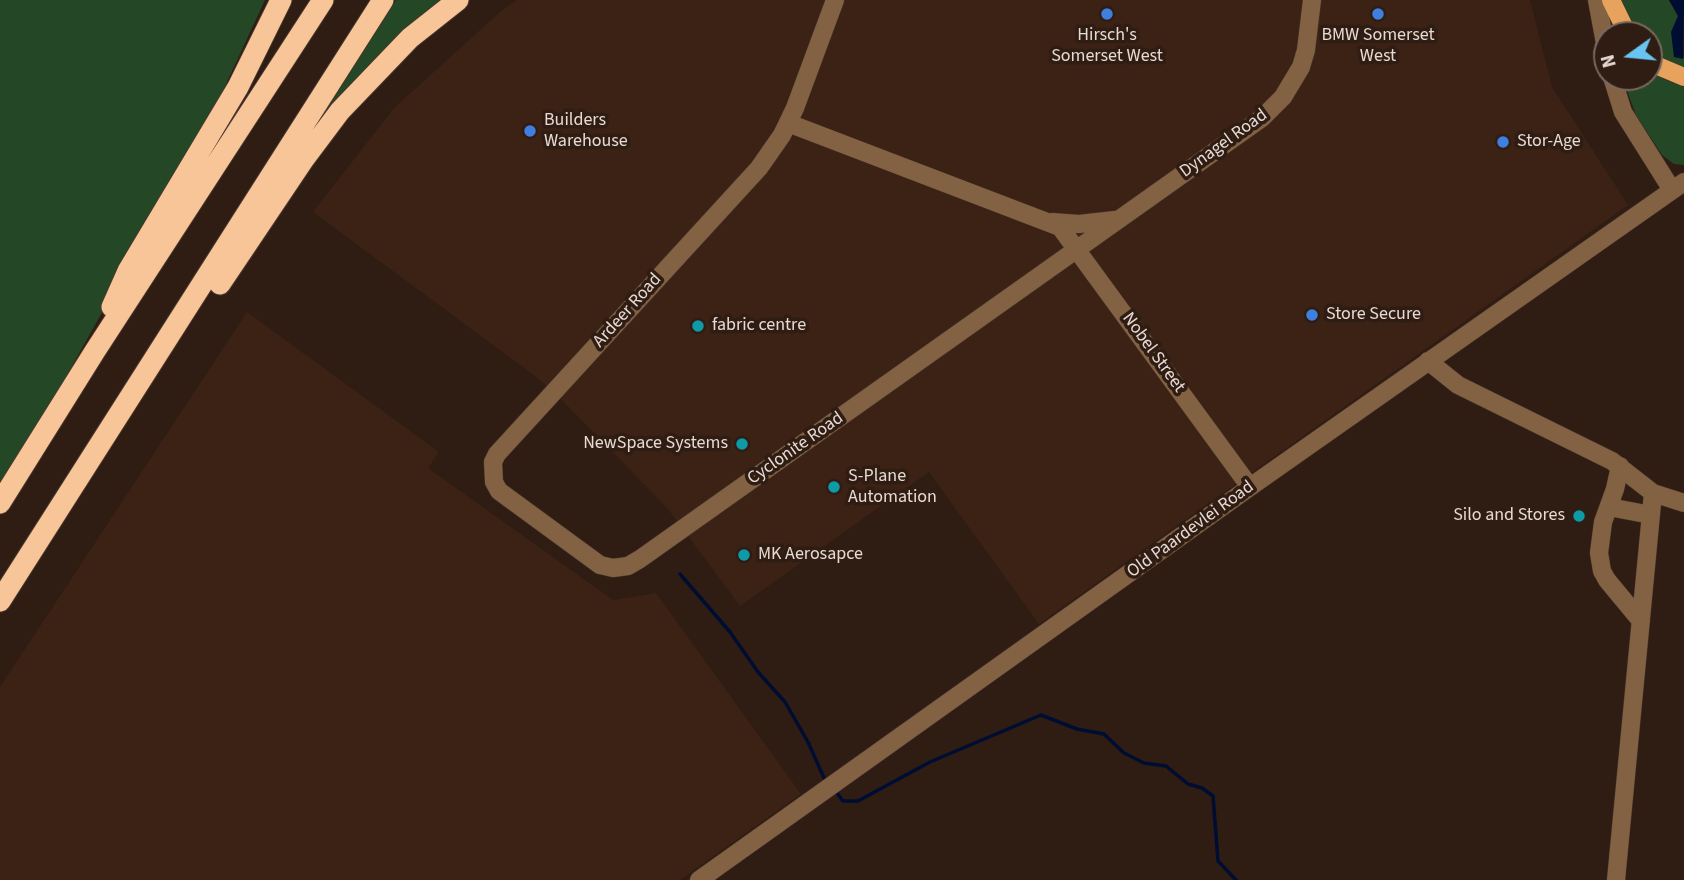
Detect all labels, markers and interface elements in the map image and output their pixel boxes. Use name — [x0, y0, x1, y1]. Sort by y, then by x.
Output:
marker: Hirsch's Somerset West — [1099, 6, 1115, 22]
marker: BMW Somerset West — [1370, 6, 1386, 22]
north arrow — [1593, 21, 1663, 91]
place label: Hirsch's Somerset West — [1051, 25, 1163, 68]
place label: BMW Somerset West — [1321, 25, 1435, 68]
text: N — [1594, 51, 1624, 71]
street label: Dynagel Road — [1176, 105, 1272, 183]
place label: Builders Warehouse — [544, 110, 628, 152]
marker: Builders Warehouse — [522, 123, 538, 139]
place label: Stor-Age — [1517, 131, 1581, 153]
marker: Stor-Age — [1495, 134, 1511, 150]
street label: Ardeer Road — [589, 270, 667, 352]
place label: Store Secure — [1326, 304, 1421, 326]
marker: Store Secure — [1304, 307, 1320, 323]
street label: Nobel Street — [1117, 309, 1189, 397]
place label: fabric centre — [712, 315, 806, 337]
marker: fabric centre — [690, 318, 706, 334]
street label: Cyclonite Road — [744, 408, 848, 490]
place label: NewSpace Systems — [583, 433, 728, 455]
marker: NewSpace Systems — [734, 436, 750, 452]
place label: S-Plane Automation — [848, 466, 937, 508]
street label: Old Paardevlei Road — [1123, 477, 1259, 583]
marker: S-Plane Automation — [826, 479, 842, 495]
place label: Silo and Stores — [1453, 505, 1565, 527]
marker: Silo and Stores — [1571, 508, 1587, 524]
place label: MK Aerosapce — [758, 544, 863, 566]
marker: MK Aerosapce — [736, 547, 752, 563]

